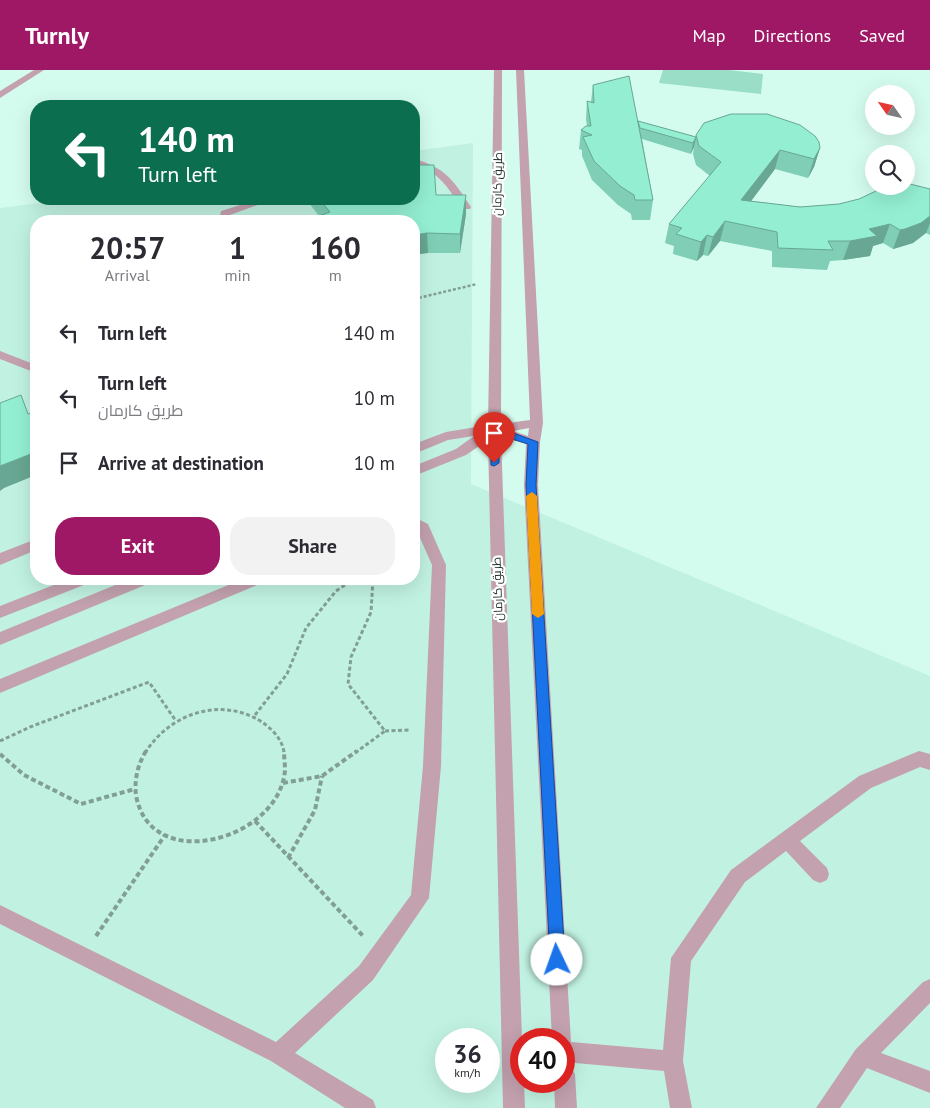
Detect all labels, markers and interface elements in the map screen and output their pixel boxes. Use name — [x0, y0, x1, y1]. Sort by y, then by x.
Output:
text: Turnly — [25, 20, 89, 51]
text: Map — [693, 24, 725, 47]
text: Directions — [753, 24, 831, 47]
text: Saved — [859, 24, 905, 47]
north arrow — [865, 85, 915, 135]
map controls — [865, 85, 915, 195]
text: 140 m — [138, 116, 235, 162]
icon: left — [55, 120, 120, 185]
button: search — [865, 145, 915, 195]
street label: طريق كارمان — [489, 152, 505, 216]
text: Turn left — [138, 160, 217, 188]
text: 20:57 — [89, 228, 165, 267]
text: 1 — [229, 228, 246, 267]
text: 160 — [310, 228, 361, 267]
text: Arrival — [105, 265, 150, 285]
text: min — [225, 265, 251, 285]
text: m — [329, 265, 342, 285]
icon: left — [55, 319, 83, 347]
text: Turn left — [98, 321, 167, 345]
text: 140 m — [343, 321, 395, 345]
text: Turn left — [98, 371, 167, 395]
icon: left — [55, 384, 83, 412]
text: 10 m — [354, 386, 395, 410]
text: طريق كارمان — [98, 400, 183, 420]
pin — [473, 412, 515, 463]
icon: arrive — [480, 419, 508, 447]
icon: arrive — [55, 449, 83, 477]
text: Arrive at destination — [98, 451, 264, 475]
text: 10 m — [354, 451, 395, 475]
button: Exit — [55, 517, 220, 575]
button: Share — [230, 517, 395, 575]
street label: طريق كارمان — [488, 557, 506, 621]
position arrow — [530, 933, 582, 985]
speed limit sign: 40 — [510, 1028, 575, 1093]
text: 36 — [453, 1038, 482, 1070]
text: km/h — [454, 1065, 481, 1080]

